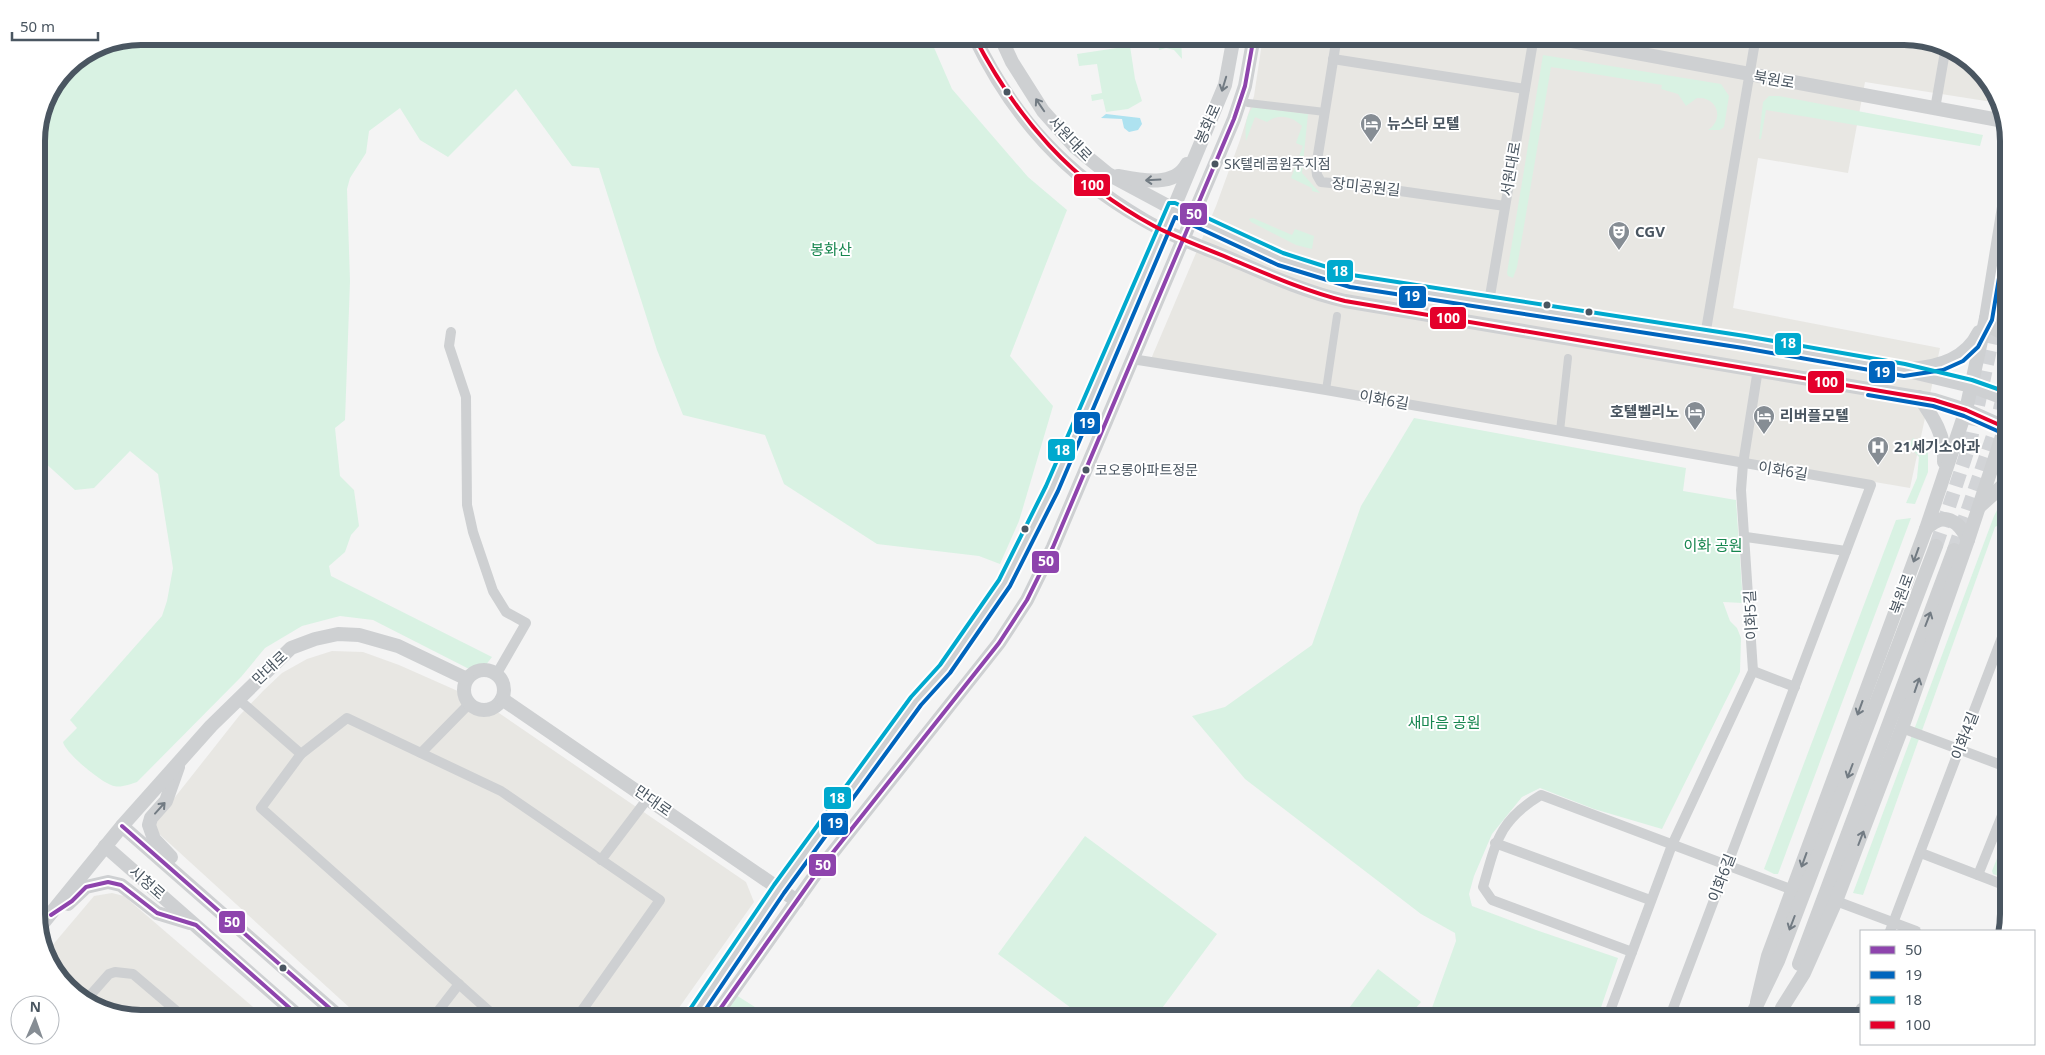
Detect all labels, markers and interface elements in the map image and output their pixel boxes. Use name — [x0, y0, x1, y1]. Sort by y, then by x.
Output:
scale bar — [12, 10, 99, 42]
text: 50 m — [20, 16, 55, 36]
street label: 북원로 — [1752, 66, 1796, 92]
one-way arrow — [1219, 76, 1229, 92]
unlabelled marker — [1002, 87, 1012, 97]
one-way arrow — [1035, 98, 1045, 112]
street label: 봉화로 — [1190, 101, 1225, 147]
street label: 서원대로 — [1044, 112, 1097, 165]
hotel icon: 뉴스타 모텔 — [1359, 112, 1383, 143]
place label: 뉴스타 모텔 — [1387, 113, 1460, 133]
street label: 서원대로 — [1495, 140, 1525, 198]
place label: SK텔레콤원주지점 — [1224, 154, 1331, 173]
marker: SK텔레콤원주지점 — [1210, 159, 1220, 169]
street label: 장미공원길 — [1331, 172, 1401, 200]
line badge: 100 — [1073, 173, 1111, 197]
text: 100 — [1080, 175, 1104, 194]
one-way arrow — [1145, 176, 1161, 185]
line badge: 50 — [1179, 202, 1208, 226]
text: 50 — [1186, 204, 1202, 223]
theatre icon: CGV — [1607, 220, 1631, 251]
place label: CGV — [1635, 221, 1665, 241]
park label: 봉화산 — [810, 239, 852, 259]
line badge: 18 — [1326, 259, 1354, 283]
text: 18 — [1332, 261, 1348, 280]
line badge: 19 — [1398, 285, 1427, 309]
text: 19 — [1404, 286, 1420, 305]
unlabelled marker — [1542, 300, 1552, 310]
line badge: 100 — [1429, 306, 1467, 330]
unlabelled marker — [1584, 307, 1594, 317]
text: 100 — [1436, 308, 1460, 327]
line badge: 18 — [1774, 332, 1802, 356]
text: 18 — [1780, 333, 1796, 352]
line badge: 19 — [1868, 360, 1896, 384]
text: 19 — [1874, 362, 1890, 381]
line badge: 100 — [1807, 370, 1845, 394]
text: 100 — [1814, 372, 1838, 391]
street label: 이화6길 — [1358, 385, 1411, 413]
hotel icon: 호텔벨리노 — [1683, 400, 1707, 431]
place label: 호텔벨리노 — [1610, 401, 1679, 421]
hotel icon: 리버플모텔 — [1752, 404, 1776, 435]
place label: 리버플모텔 — [1780, 405, 1849, 425]
line badge: 19 — [1073, 411, 1101, 435]
text: 19 — [1079, 413, 1095, 432]
hospital icon: 21세기소아과 — [1866, 435, 1890, 466]
place label: 21세기소아과 — [1894, 436, 1980, 456]
line badge: 18 — [1047, 438, 1076, 462]
text: 18 — [1054, 440, 1070, 459]
street label: 이화6길 — [1757, 456, 1809, 484]
place label: 코오롱아파트정문 — [1095, 460, 1198, 479]
marker: 코오롱아파트정문 — [1081, 465, 1091, 475]
unlabelled marker — [1020, 524, 1030, 534]
park label: 이화 공원 — [1683, 535, 1743, 555]
one-way arrow — [1911, 547, 1920, 563]
line badge: 50 — [1031, 550, 1060, 574]
text: 50 — [1038, 551, 1054, 570]
street label: 북원로 — [1885, 571, 1918, 617]
street label: 이화5길 — [1739, 590, 1761, 641]
one-way arrow — [1924, 612, 1933, 627]
street label: 만대로 — [247, 646, 291, 689]
one-way arrow — [1913, 678, 1922, 694]
one-way arrow — [1855, 700, 1864, 715]
street label: 이화4길 — [1946, 709, 1982, 763]
park label: 새마음 공원 — [1408, 712, 1480, 732]
one-way arrow — [1845, 763, 1854, 778]
street label: 만대로 — [631, 780, 676, 820]
line badge: 18 — [823, 786, 852, 810]
text: 18 — [829, 788, 845, 807]
one-way arrow — [155, 802, 166, 815]
line badge: 19 — [820, 812, 849, 836]
text: 19 — [827, 813, 843, 832]
one-way arrow — [1857, 830, 1866, 846]
street label: 이화6길 — [1703, 851, 1739, 905]
one-way arrow — [1799, 852, 1808, 868]
line badge: 50 — [808, 853, 837, 877]
text: 50 — [815, 855, 831, 874]
street label: 시청로 — [125, 861, 170, 903]
line badge: 50 — [218, 910, 246, 934]
text: 50 — [224, 912, 240, 931]
one-way arrow — [1787, 915, 1796, 930]
legend — [1860, 930, 2035, 1045]
text: 50 — [1905, 939, 1922, 959]
unlabelled marker — [278, 963, 288, 973]
text: 19 — [1905, 964, 1922, 984]
text: 18 — [1905, 989, 1922, 1009]
north arrow — [10, 995, 60, 1045]
text: N — [29, 997, 41, 1016]
text: 100 — [1905, 1014, 1931, 1034]

